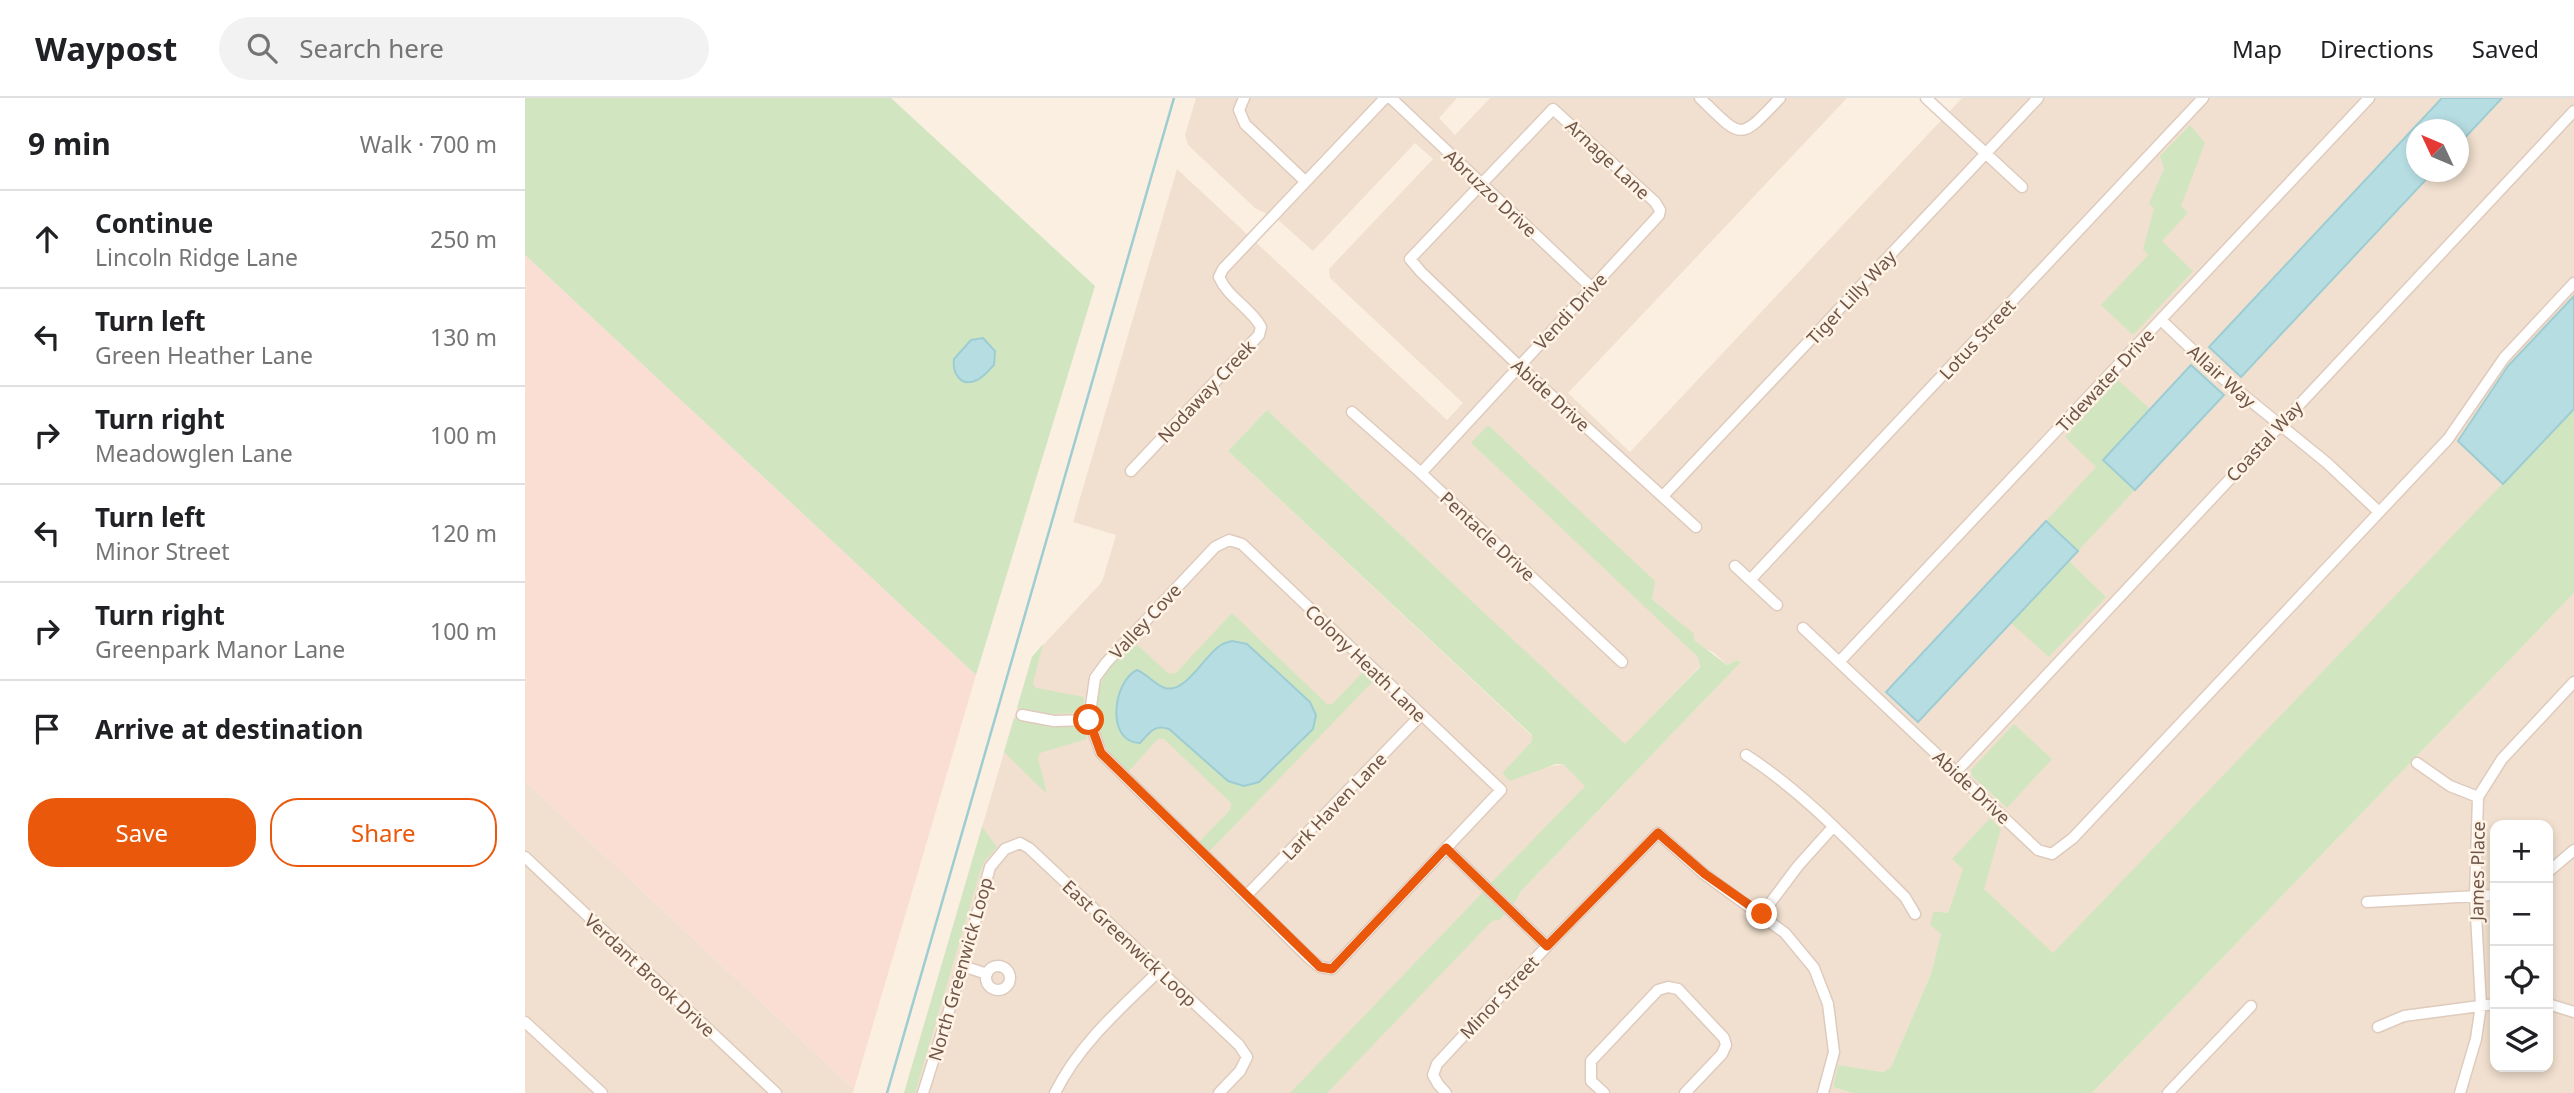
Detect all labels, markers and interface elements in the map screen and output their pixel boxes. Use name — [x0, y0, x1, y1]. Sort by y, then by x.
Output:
search box — [219, 17, 709, 80]
text: Waypost — [35, 26, 177, 71]
icon: search — [243, 29, 281, 67]
text: Search here — [299, 30, 444, 66]
text: Map — [2232, 32, 2282, 65]
text: Directions — [2320, 32, 2434, 65]
text: Saved — [2472, 32, 2539, 65]
street label: Arnage Lane — [1561, 114, 1655, 204]
north arrow — [2406, 119, 2469, 182]
text: 9 min — [28, 123, 111, 164]
text: Walk · 700 m — [360, 128, 497, 160]
street label: Abruzzo Drive — [1440, 144, 1542, 242]
text: Continue — [95, 205, 213, 241]
icon: ahead — [28, 220, 66, 258]
text: 250 m — [430, 223, 497, 255]
text: Lincoln Ridge Lane — [95, 241, 298, 273]
street label: Tiger Lilly Way — [1801, 244, 1902, 349]
street label: Vendi Drive — [1528, 267, 1612, 355]
street label: Lotus Street — [1934, 293, 2021, 384]
text: Turn left — [95, 303, 206, 339]
icon: left — [28, 318, 66, 356]
text: 130 m — [430, 321, 497, 353]
street label: Tidewater Drive — [2051, 323, 2159, 437]
street label: Nodaway Creek — [1152, 334, 1260, 448]
text: Green Heather Lane — [95, 339, 313, 371]
street label: Allair Way — [2183, 339, 2262, 413]
street label: Abide Drive — [1507, 353, 1595, 437]
street label: Coastal Way — [2220, 395, 2308, 487]
text: Turn right — [95, 401, 225, 437]
icon: right — [28, 416, 66, 454]
text: 100 m — [430, 419, 497, 451]
text: Meadowglen Lane — [95, 437, 293, 469]
street label: Pentacle Drive — [1435, 486, 1541, 586]
text: Turn left — [95, 499, 206, 535]
icon: left — [28, 514, 66, 552]
text: 120 m — [430, 517, 497, 549]
text: Minor Street — [95, 535, 230, 567]
street label: Valley Cove — [1104, 578, 1186, 664]
text: Turn right — [95, 597, 225, 633]
street label: Colony Heath Lane — [1300, 599, 1432, 727]
icon: right — [28, 612, 66, 650]
text: 100 m — [430, 615, 497, 647]
text: Greenpark Manor Lane — [95, 633, 345, 665]
route start — [1073, 704, 1104, 735]
icon: arrive — [28, 710, 66, 748]
text: Arrive at destination — [95, 711, 364, 747]
street label: Abide Drive — [1928, 745, 2016, 829]
street label: Lark Haven Lane — [1277, 747, 1391, 865]
button: Save — [28, 798, 256, 867]
button: Share — [270, 798, 497, 867]
map controls — [2490, 820, 2553, 1072]
button: + — [2490, 820, 2553, 883]
street label: James Place — [2464, 821, 2490, 923]
street label: North Greenwick Loop — [922, 874, 998, 1064]
street label: East Greenwick Loop — [1058, 874, 1202, 1012]
button: − — [2490, 883, 2553, 946]
route end — [1746, 898, 1777, 929]
street label: Verdant Brook Drive — [579, 908, 721, 1042]
button: locate — [2490, 946, 2553, 1009]
street label: Minor Street — [1454, 950, 1544, 1044]
button: layers — [2490, 1009, 2553, 1072]

